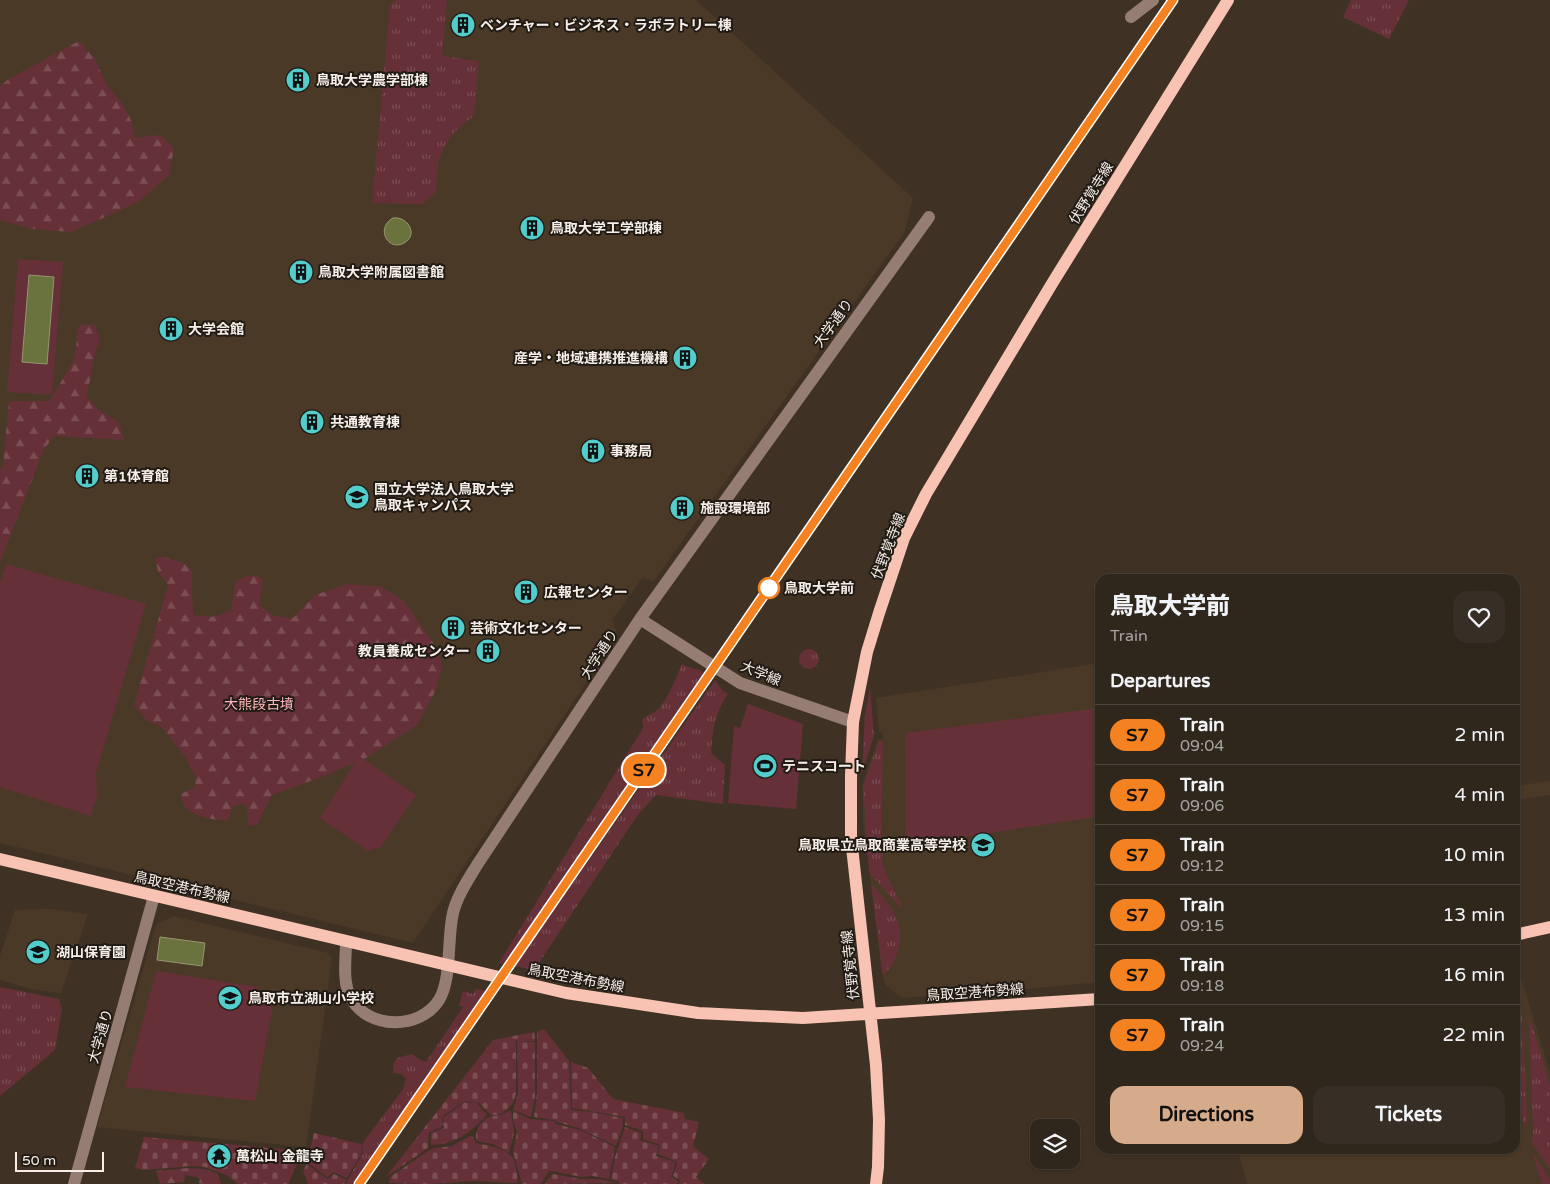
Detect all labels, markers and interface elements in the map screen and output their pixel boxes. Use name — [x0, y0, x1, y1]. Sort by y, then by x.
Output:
building icon: ベンチャー・ビジネス・ラボラトリー棟 — [450, 12, 476, 38]
place label: ベンチャー・ビジネス・ラボラトリー棟 — [480, 17, 732, 34]
building icon: 鳥取大学農学部棟 — [285, 67, 311, 93]
place label: 鳥取大学農学部棟 — [316, 72, 428, 89]
street label: 伏野覚寺線 — [1066, 159, 1117, 227]
building icon: 鳥取大学工学部棟 — [519, 215, 545, 241]
place label: 鳥取大学工学部棟 — [550, 220, 662, 237]
building icon: 鳥取大学附属図書館 — [288, 259, 314, 285]
place label: 鳥取大学附属図書館 — [318, 264, 444, 281]
street label: 大学通り — [810, 296, 857, 351]
building icon: 大学会館 — [158, 316, 184, 342]
place label: 大学会館 — [188, 321, 244, 338]
building icon: 産学・地域連携推進機構 — [672, 345, 698, 371]
place label: 産学・地域連携推進機構 — [514, 350, 668, 367]
building icon: 共通教育棟 — [299, 409, 325, 435]
place label: 共通教育棟 — [330, 414, 400, 431]
building icon: 事務局 — [580, 438, 606, 464]
place label: 事務局 — [610, 443, 652, 460]
building icon: 第1体育館 — [74, 463, 100, 489]
place label: 第1体育館 — [104, 468, 169, 485]
place label: 国立大学法人鳥取大学 鳥取キャンパス — [374, 481, 514, 514]
school or university icon: 国立大学法人鳥取大学 鳥取キャンパス — [344, 484, 370, 510]
building icon: 施設環境部 — [669, 495, 695, 521]
place label: 施設環境部 — [700, 500, 770, 517]
street label: 伏野覚寺線 — [868, 510, 909, 582]
marker: 鳥取大学前 — [758, 577, 780, 599]
building icon: 広報センター — [513, 579, 539, 605]
place label: 鳥取大学前 — [784, 580, 854, 597]
place label: 広報センター — [544, 584, 628, 601]
button: heart — [1453, 591, 1505, 643]
text: 鳥取大学前 — [1110, 592, 1230, 621]
building icon: 芸術文化センター — [440, 615, 466, 641]
place label: 芸術文化センター — [470, 620, 582, 637]
street label: 大学通り — [577, 626, 622, 682]
text: Train — [1110, 626, 1148, 646]
building icon: 教員養成センター — [475, 638, 501, 664]
place label: 教員養成センター — [358, 643, 470, 660]
street label: 大学線 — [738, 657, 783, 689]
text: Departures — [1110, 670, 1210, 692]
park label: 大熊段古墳 — [224, 696, 294, 713]
text: Train — [1180, 714, 1225, 736]
text: S7 — [1126, 724, 1149, 746]
text: 2 min — [1454, 724, 1505, 746]
text: 09:04 — [1180, 736, 1224, 756]
sports icon: テニスコート — [752, 753, 778, 779]
line badge: S7 — [622, 754, 666, 786]
place label: テニスコート — [782, 758, 866, 775]
text: S7 — [633, 759, 655, 781]
text: Train — [1180, 774, 1225, 796]
text: S7 — [1126, 784, 1149, 806]
text: 4 min — [1454, 784, 1505, 806]
text: 09:06 — [1180, 796, 1224, 816]
school or university icon: 鳥取県立鳥取商業高等学校 — [970, 832, 996, 858]
text: Train — [1180, 834, 1225, 856]
place label: 鳥取県立鳥取商業高等学校 — [798, 837, 966, 854]
text: S7 — [1126, 844, 1149, 866]
text: 10 min — [1442, 844, 1505, 866]
text: 09:12 — [1180, 856, 1224, 876]
street label: 鳥取空港布勢線 — [132, 868, 232, 907]
text: Train — [1180, 894, 1225, 916]
text: S7 — [1126, 904, 1149, 926]
text: 13 min — [1442, 904, 1505, 926]
text: 09:15 — [1180, 916, 1224, 936]
street label: 伏野覚寺線 — [838, 929, 863, 1001]
school or university icon: 湖山保育園 — [25, 939, 51, 965]
place label: 湖山保育園 — [56, 944, 126, 961]
text: Train — [1180, 954, 1225, 976]
street label: 鳥取空港布勢線 — [526, 961, 626, 996]
text: S7 — [1126, 964, 1149, 986]
text: 16 min — [1442, 964, 1505, 986]
text: 09:18 — [1180, 976, 1224, 996]
street label: 鳥取空港布勢線 — [926, 981, 1025, 1004]
school or university icon: 鳥取市立湖山小学校 — [217, 985, 243, 1011]
place label: 鳥取市立湖山小学校 — [248, 990, 374, 1007]
street label: 大学通り — [85, 1007, 116, 1065]
text: Train — [1180, 1014, 1225, 1036]
text: S7 — [1126, 1024, 1149, 1046]
text: 22 min — [1442, 1024, 1505, 1046]
text: 09:24 — [1180, 1036, 1224, 1056]
button: Directions — [1110, 1086, 1303, 1144]
button: Tickets — [1313, 1086, 1505, 1144]
map controls — [1030, 1119, 1080, 1169]
button: layers — [1030, 1119, 1080, 1169]
temple icon: 萬松山 金龍寺 — [206, 1143, 232, 1169]
place label: 萬松山 金龍寺 — [236, 1148, 324, 1165]
scale bar — [15, 1149, 104, 1172]
text: 50 m — [22, 1152, 56, 1169]

